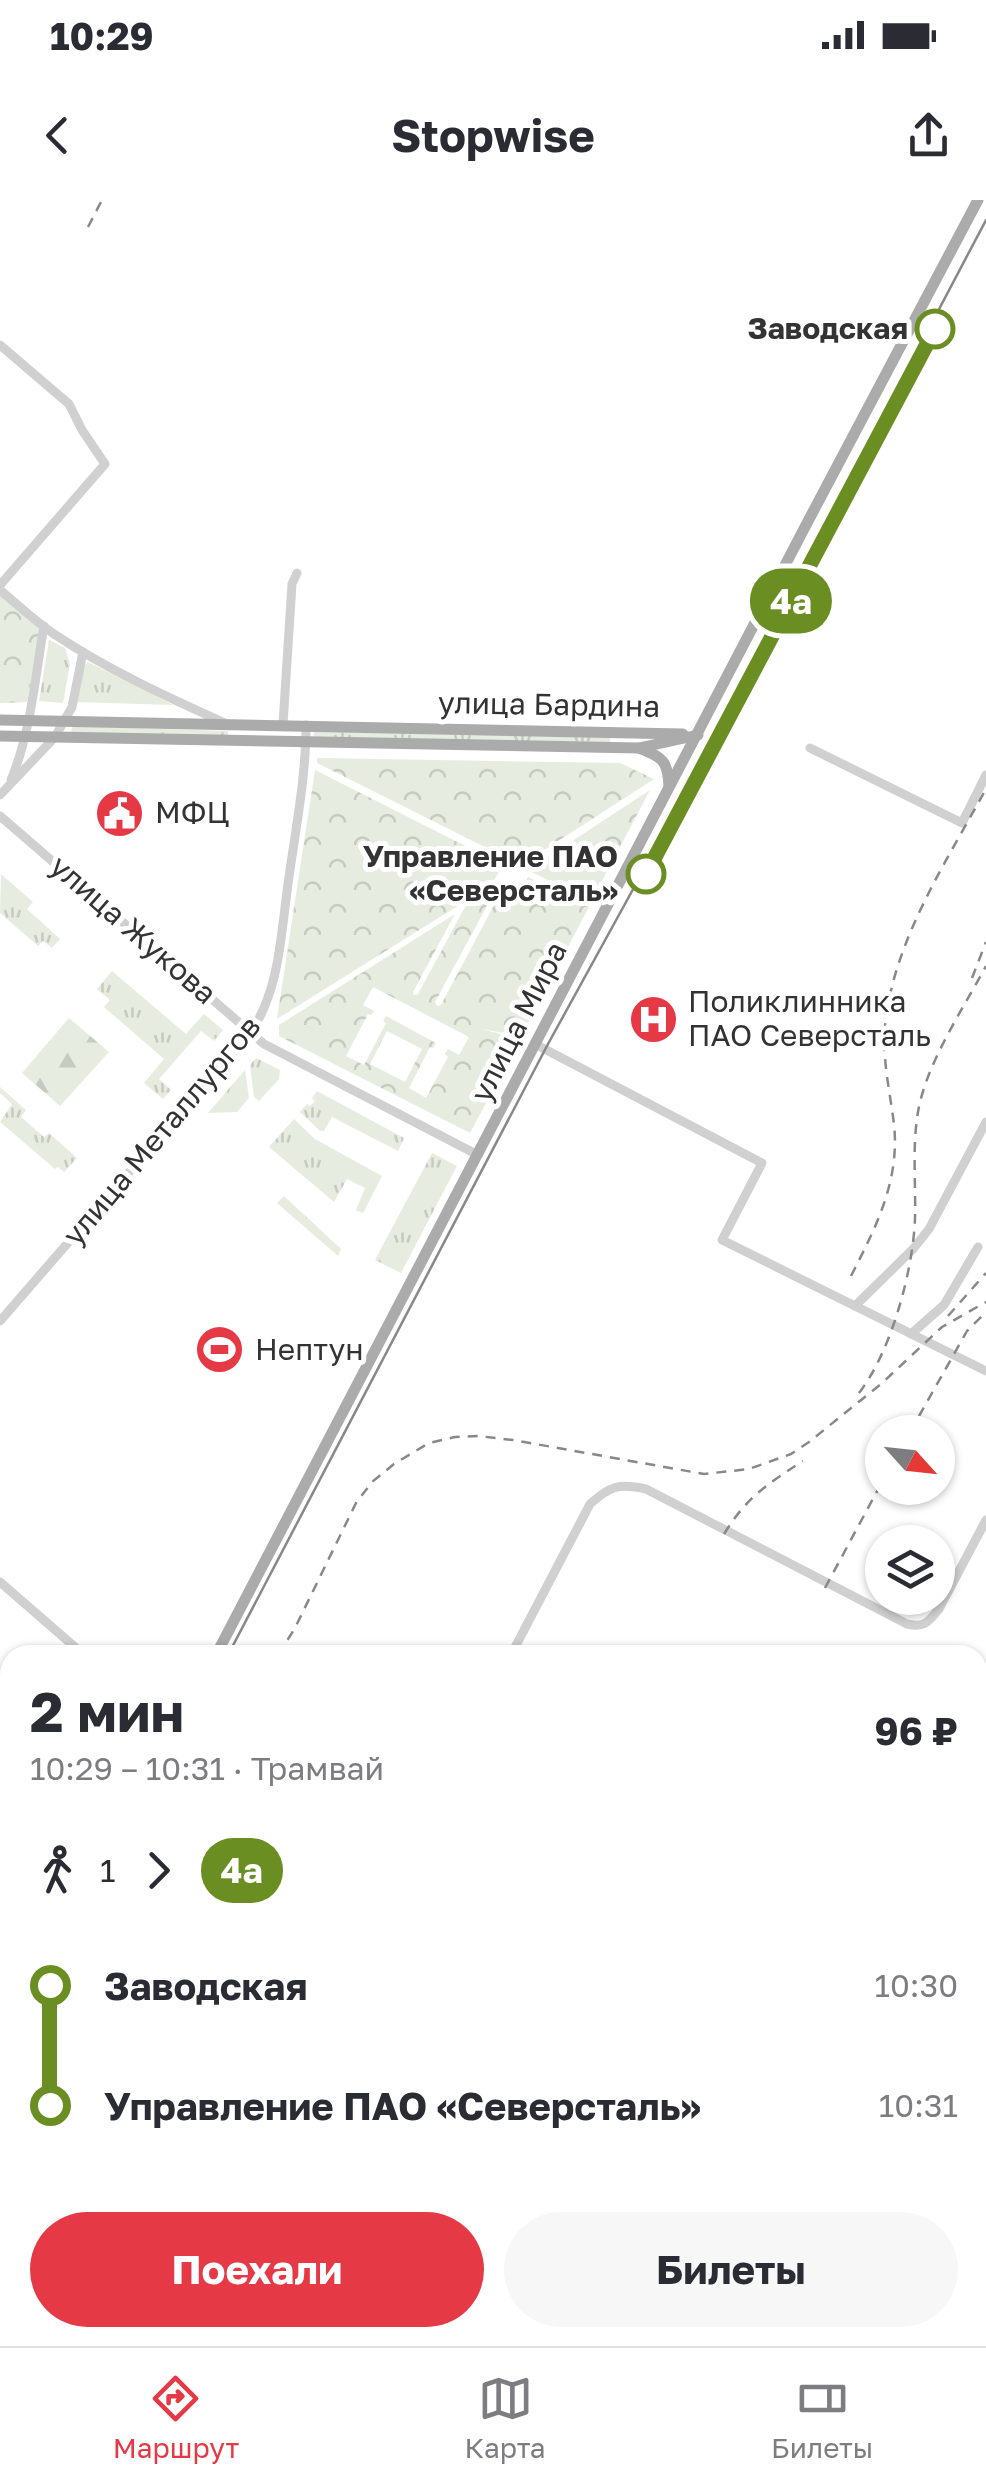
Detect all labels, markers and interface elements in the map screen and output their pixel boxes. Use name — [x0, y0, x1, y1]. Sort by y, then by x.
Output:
text: 10:29 — [50, 13, 154, 58]
icon: back — [30, 108, 85, 163]
text: Stopwise — [391, 108, 595, 162]
icon: share — [901, 108, 956, 163]
place label: Заводская — [747, 310, 908, 346]
marker: Заводская — [916, 310, 954, 348]
line badge: 4а — [746, 568, 836, 634]
text: 4а — [770, 580, 812, 622]
street label: улица Бардина — [438, 684, 660, 724]
public building icon: МФЦ — [94, 787, 146, 839]
place label: МФЦ — [155, 794, 230, 830]
place label: Управление ПАО «Северсталь» — [363, 838, 618, 908]
street label: улица Жукова — [43, 847, 224, 1011]
marker: Управление ПАО «Северсталь» — [627, 855, 665, 893]
street label: улица Мира — [462, 935, 574, 1108]
place label: Поликлинника ПАО Северсталь — [688, 983, 931, 1053]
hospital icon: Поликлинника ПАО Северсталь — [627, 993, 679, 1045]
street label: улица Металлургов — [55, 1008, 268, 1252]
sports icon: Нептун — [194, 1324, 246, 1376]
place label: Нептун — [255, 1331, 364, 1367]
north arrow — [865, 1415, 955, 1505]
map controls — [865, 1415, 955, 1615]
button: layers — [865, 1525, 955, 1615]
text: 2 мин — [30, 1678, 184, 1744]
text: 96 ₽ — [875, 1708, 958, 1753]
text: 10:29 – 10:31 · Трамвай — [30, 1749, 384, 1787]
icon: walk — [30, 1843, 85, 1898]
icon: forward — [131, 1843, 186, 1898]
text: 4а — [221, 1849, 263, 1891]
text: 1 — [100, 1851, 116, 1889]
text: Заводская — [104, 1963, 307, 2008]
text: 10:30 — [874, 1966, 958, 2004]
text: Управление ПАО «Северсталь» — [104, 2083, 701, 2128]
text: 10:31 — [879, 2086, 958, 2124]
button: Поехали — [30, 2212, 484, 2327]
button: Билеты — [504, 2212, 958, 2327]
tab: Маршрут — [113, 2371, 239, 2464]
tab: Карта — [465, 2371, 546, 2464]
tab: Билеты — [771, 2371, 873, 2464]

